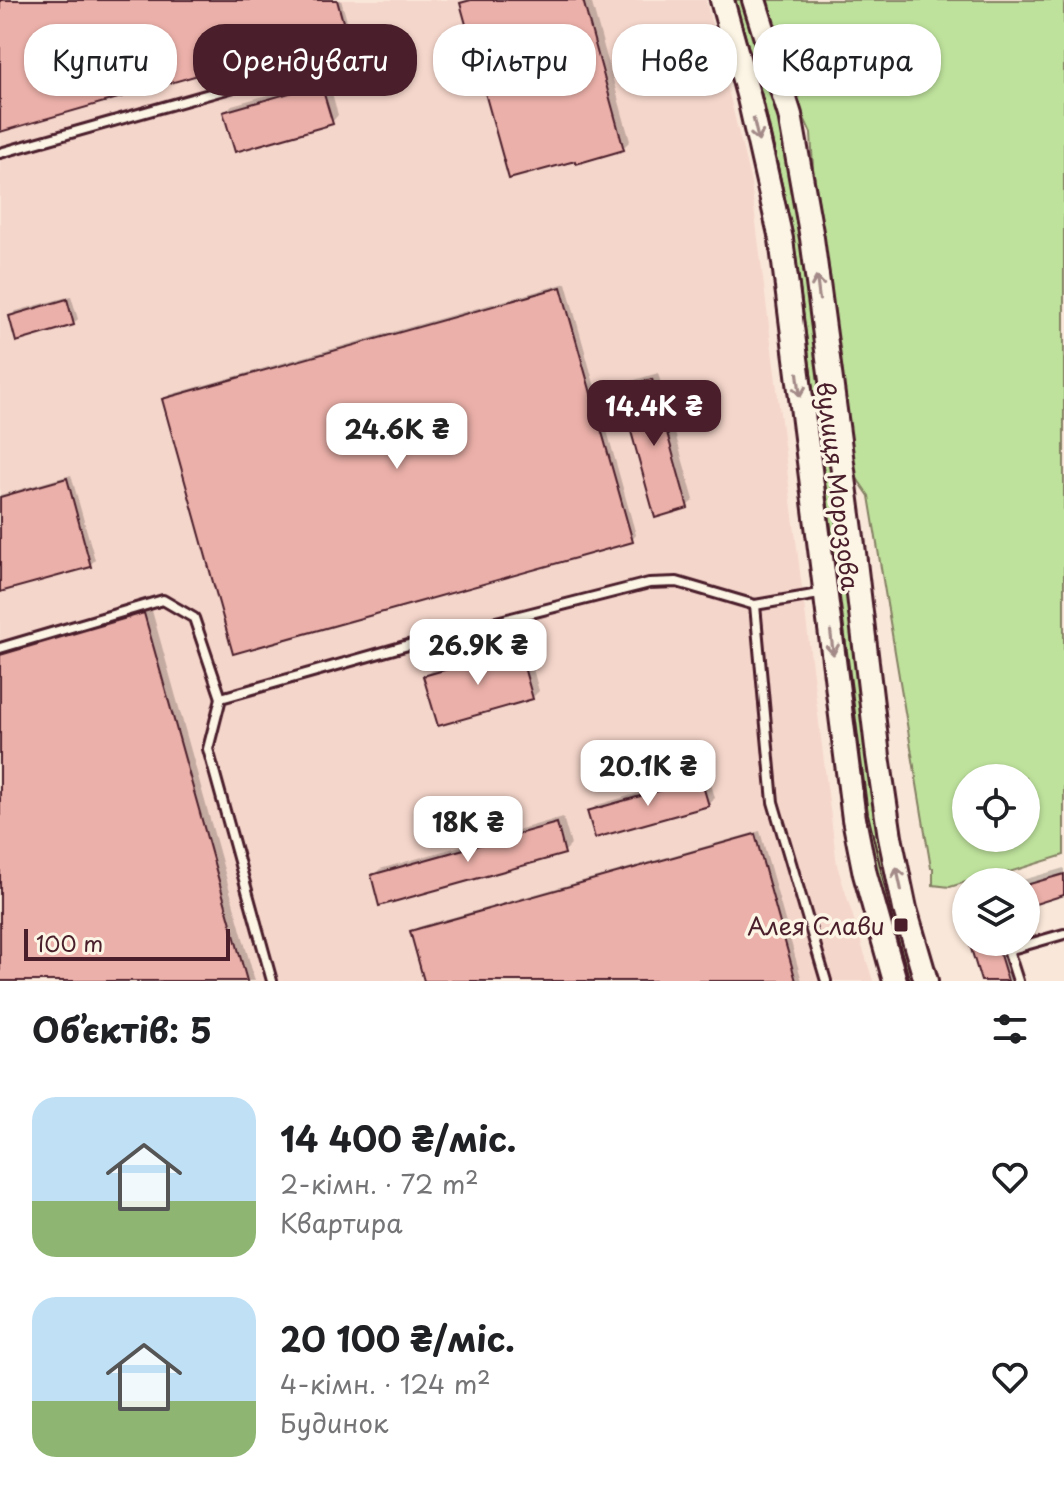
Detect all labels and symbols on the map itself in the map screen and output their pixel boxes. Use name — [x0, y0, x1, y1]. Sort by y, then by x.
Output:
one-way arrow — [749, 116, 764, 142]
one-way arrow — [811, 275, 826, 302]
one-way arrow — [792, 372, 807, 398]
pin: 14.4K ₴ — [580, 380, 728, 448]
street label: вулиця Морозова — [808, 380, 870, 592]
pin: 24.6K ₴ — [323, 403, 471, 471]
pin: 26.9K ₴ — [404, 619, 552, 687]
one-way arrow — [825, 629, 840, 656]
pin: 20.1K ₴ — [574, 740, 722, 808]
pin: 18K ₴ — [412, 796, 524, 864]
one-way arrow — [891, 866, 906, 892]
place label: Алея Слави — [747, 907, 885, 943]
marker: Алея Слави — [892, 916, 910, 934]
scale bar — [24, 925, 230, 961]

